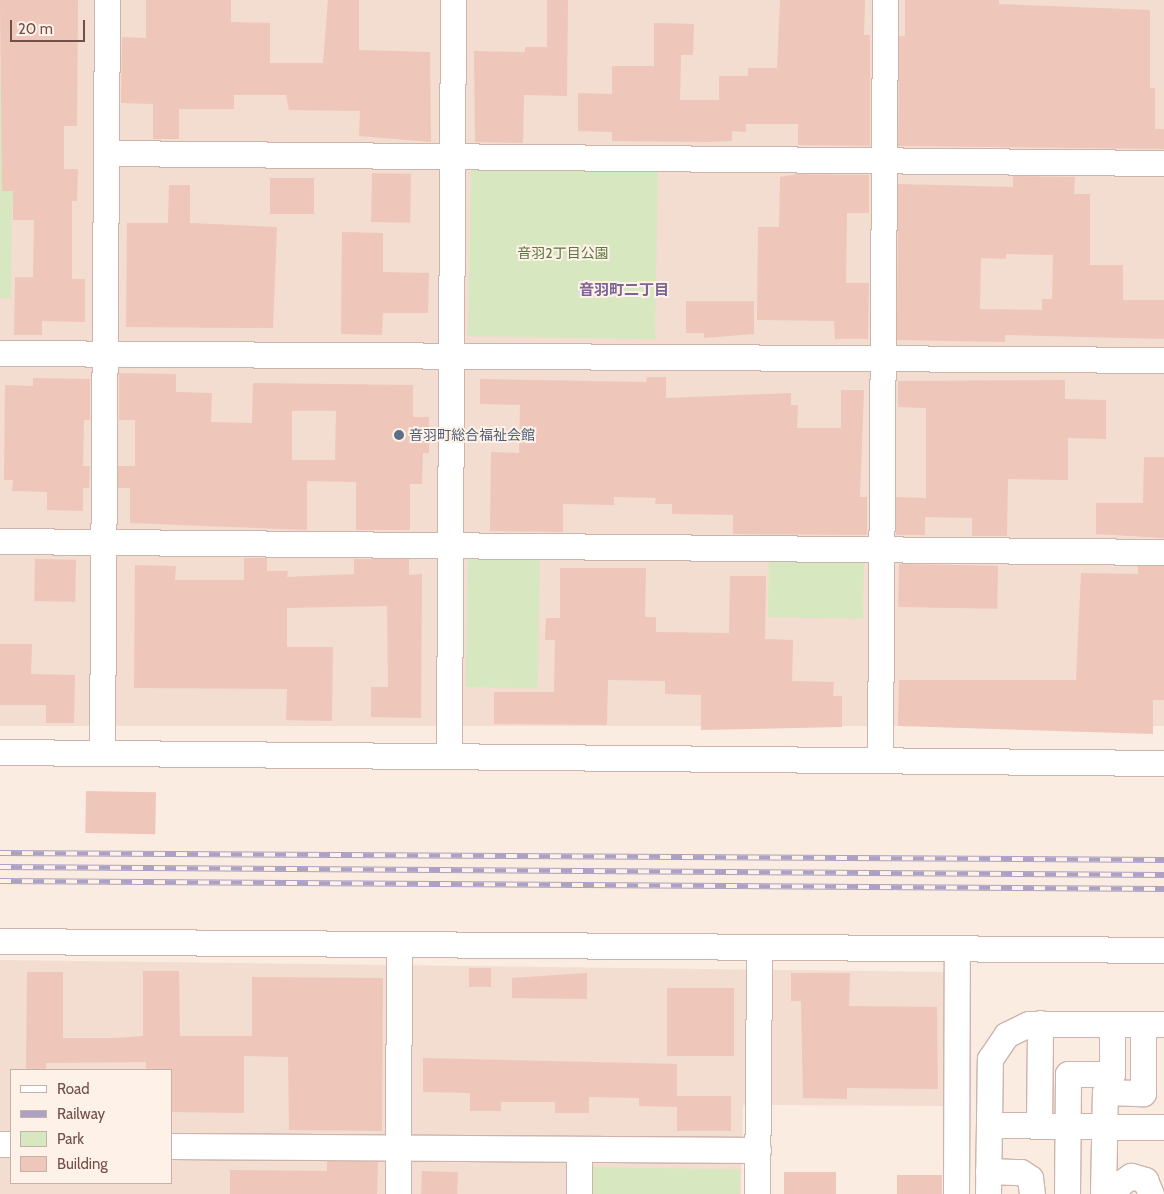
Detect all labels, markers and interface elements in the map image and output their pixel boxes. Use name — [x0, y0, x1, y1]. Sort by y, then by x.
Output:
scale bar — [12, 10, 88, 42]
text: 20 m — [18, 20, 53, 38]
park label: 音羽2丁目公園 — [517, 245, 609, 261]
district label: 音羽町二丁目 — [579, 282, 669, 300]
place label: 音羽町総合福祉会館 — [409, 427, 535, 443]
marker: 音羽町総合福祉会館 — [393, 429, 405, 441]
legend — [10, 1069, 172, 1184]
text: Road — [57, 1080, 90, 1098]
text: Railway — [57, 1105, 105, 1123]
text: Park — [57, 1130, 84, 1148]
text: Building — [57, 1155, 108, 1173]

